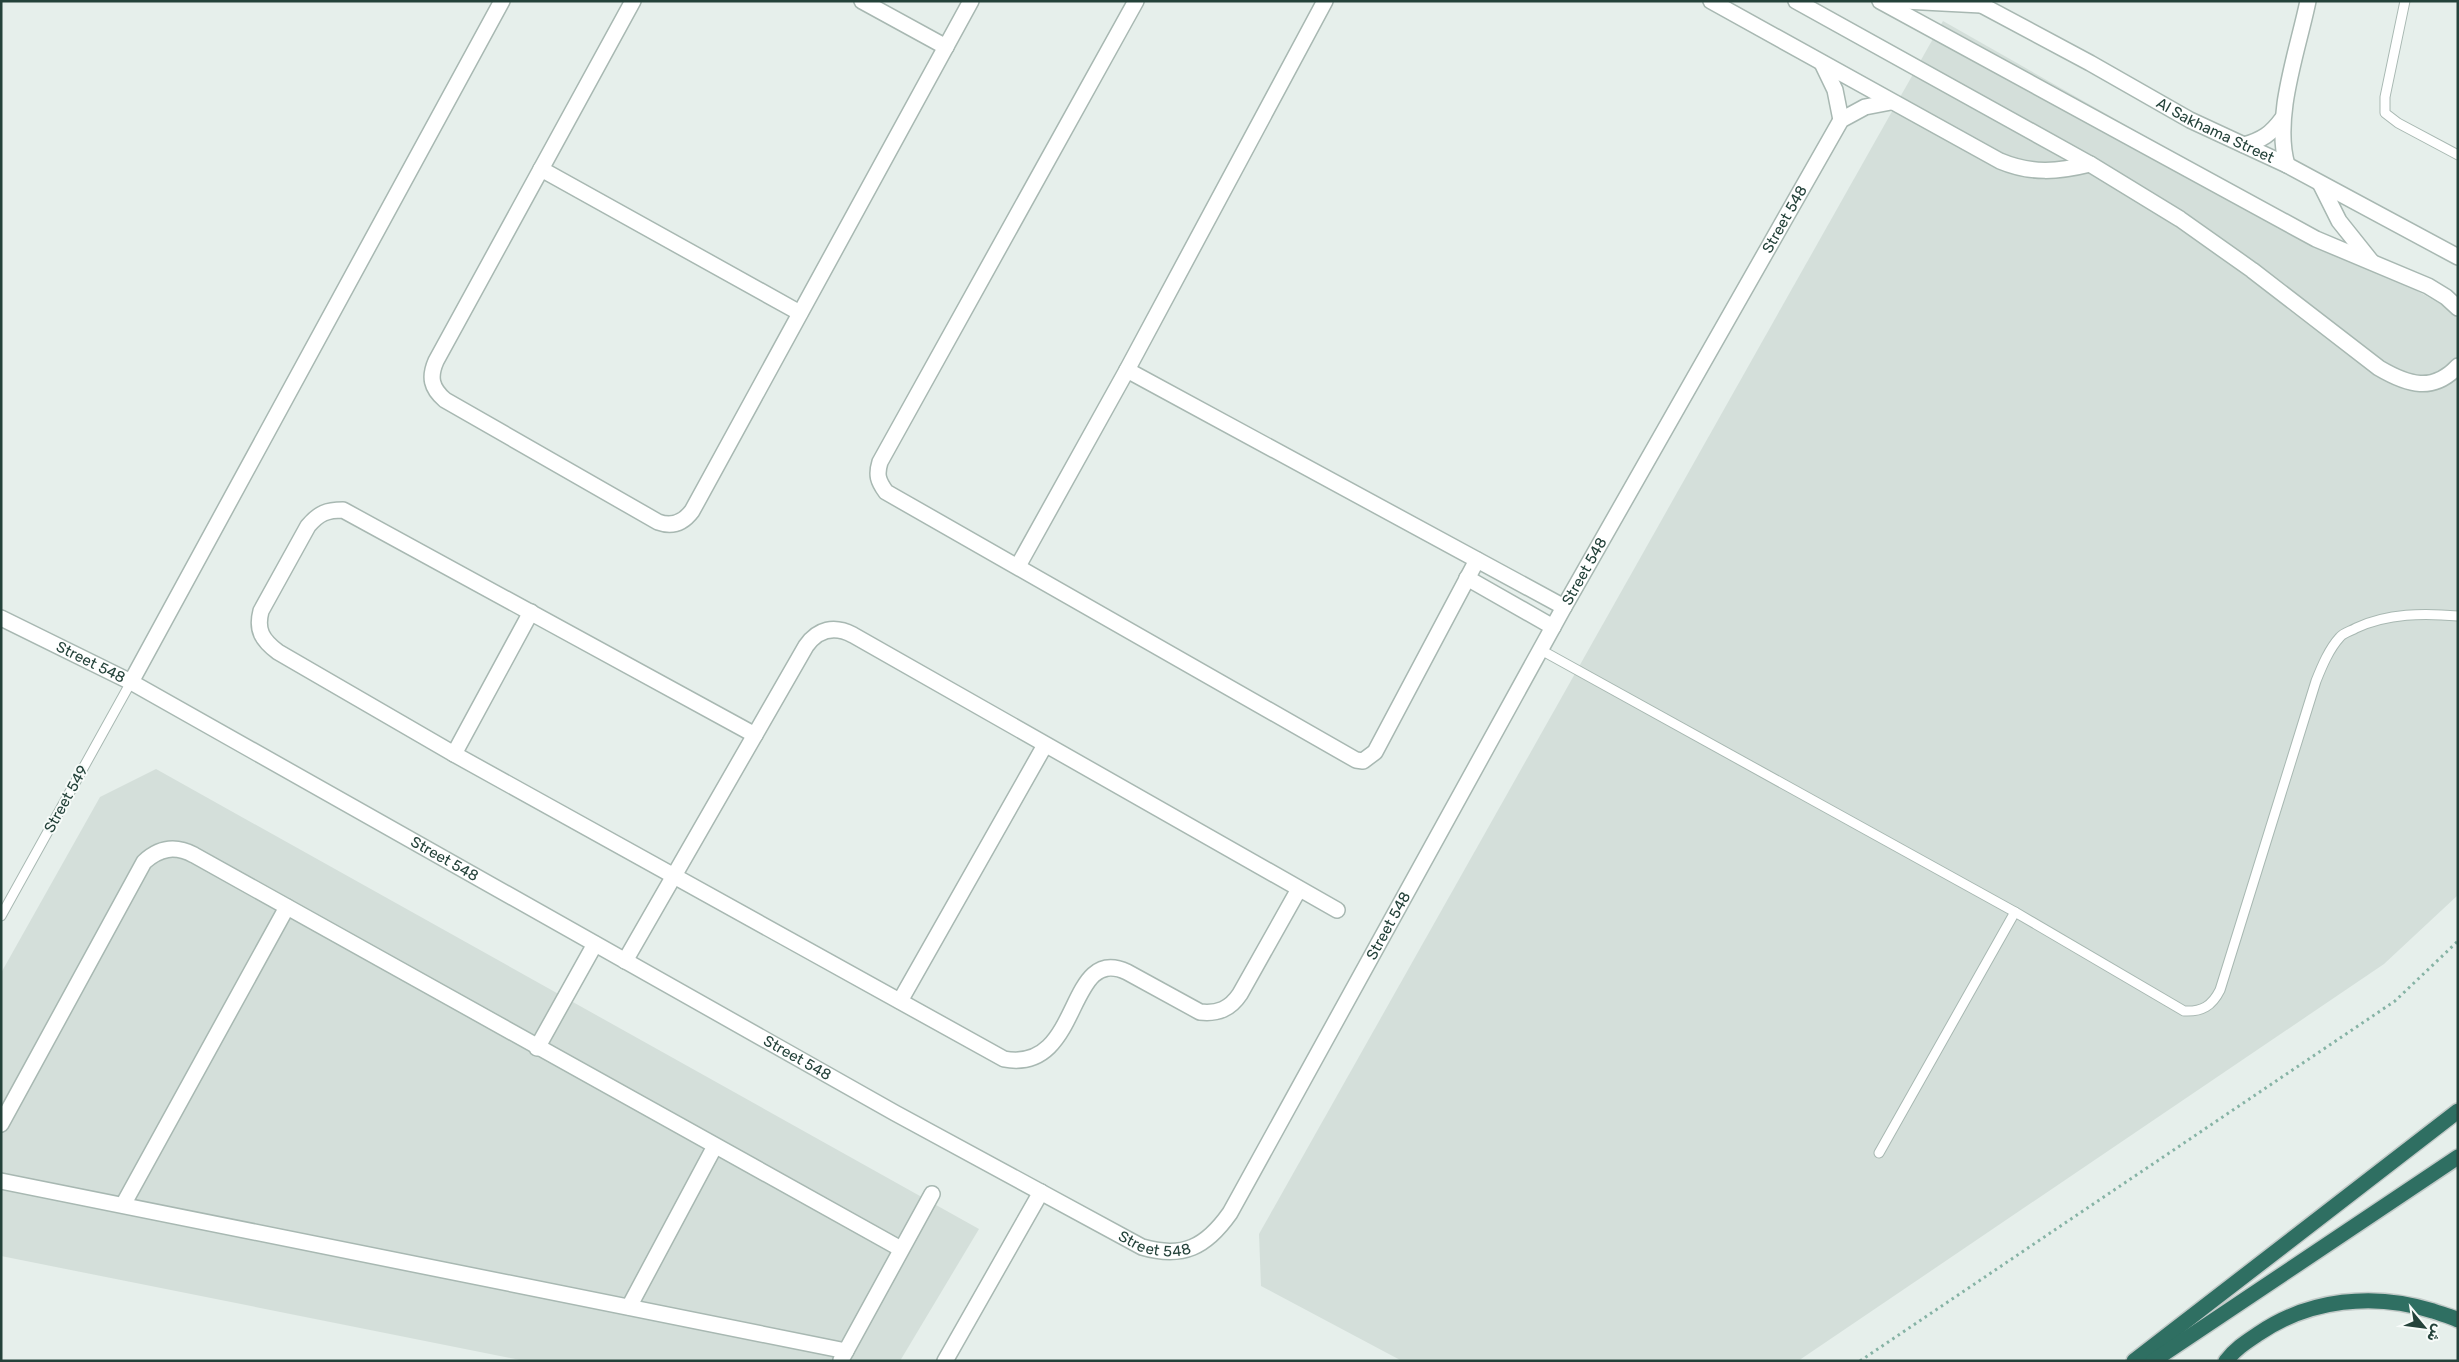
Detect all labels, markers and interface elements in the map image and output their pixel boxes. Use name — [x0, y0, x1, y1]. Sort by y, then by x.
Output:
street label: Al Sakhama Street — [2153, 94, 2277, 167]
street label: Street 548 — [1758, 182, 1811, 256]
street label: Street 548 — [1558, 534, 1611, 608]
street label: Street 548 — [53, 638, 128, 687]
street label: Street 549 — [40, 762, 92, 836]
street label: Street 548 — [408, 833, 482, 885]
street label: Street 548 — [1362, 889, 1414, 963]
street label: Street 548 — [760, 1032, 834, 1084]
street label: Street 548 — [1115, 1227, 1193, 1261]
north arrow — [2399, 1302, 2449, 1352]
text: ش — [2423, 1321, 2447, 1345]

